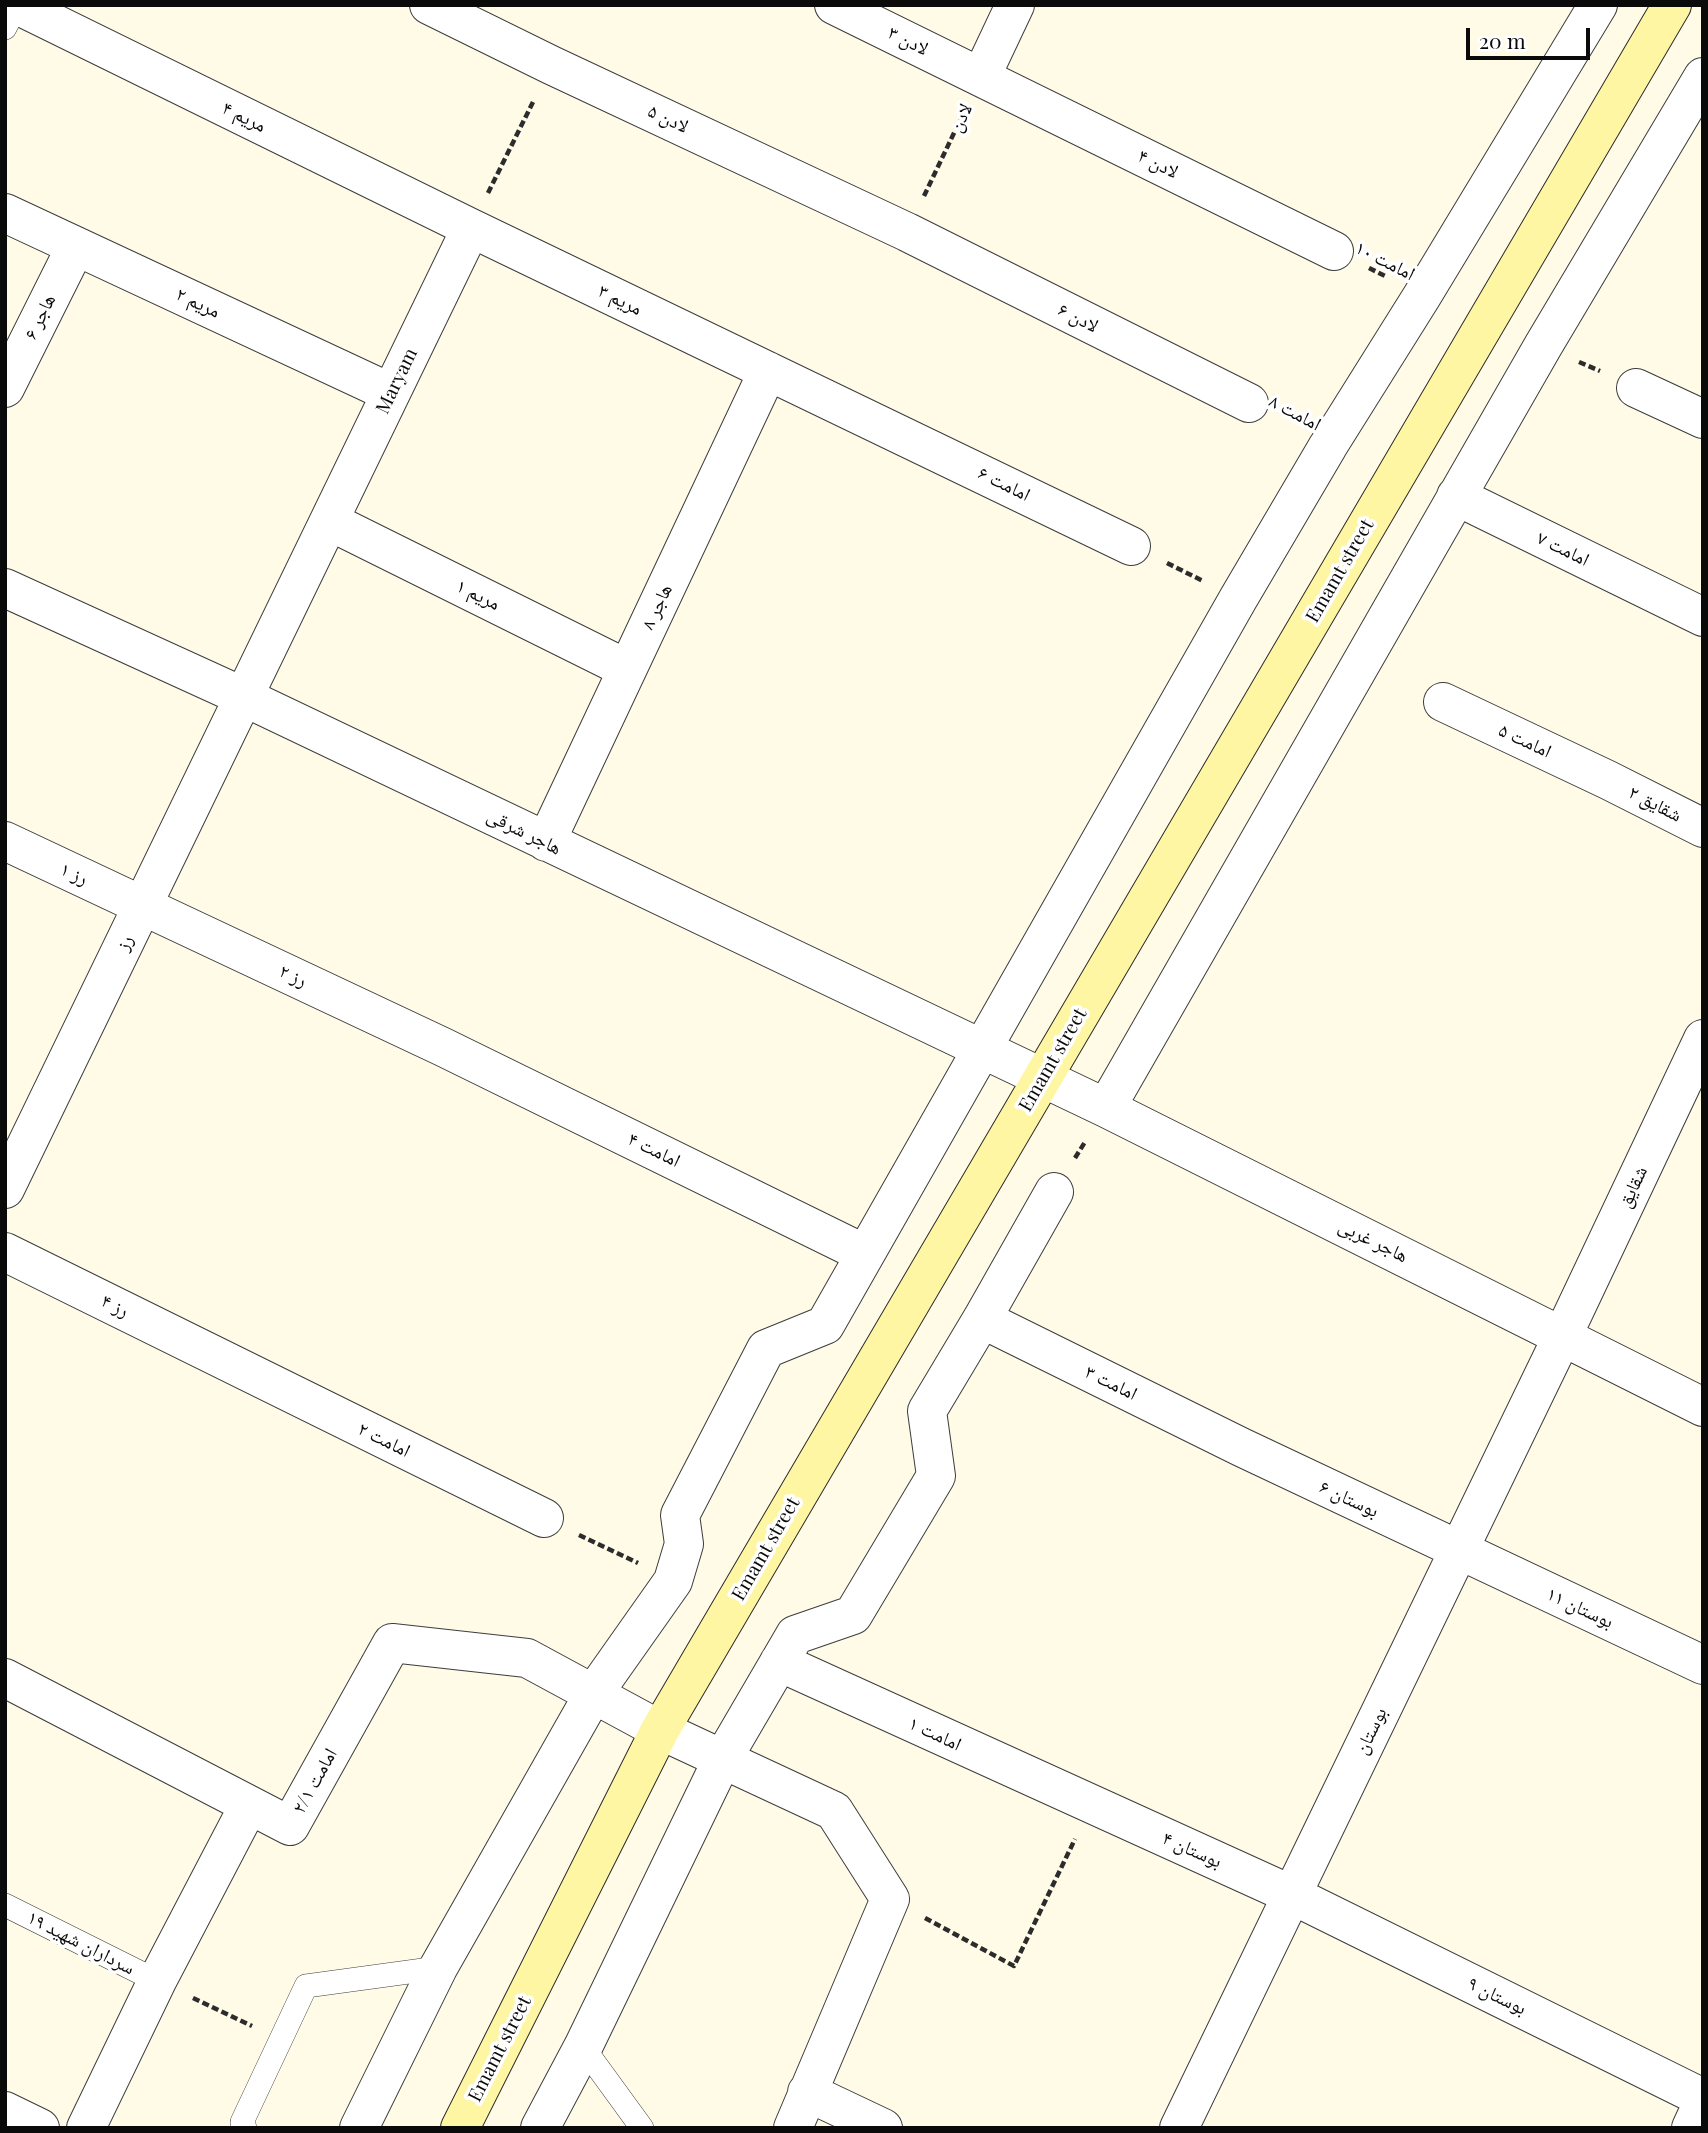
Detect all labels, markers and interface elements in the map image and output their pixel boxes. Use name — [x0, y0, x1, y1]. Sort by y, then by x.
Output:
scale bar — [1470, 14, 1594, 58]
street label: لادن ۳ — [884, 22, 932, 60]
text: 20 m — [1479, 26, 1526, 54]
street label: مریم ۴ — [218, 97, 270, 137]
street label: لادن ۵ — [644, 100, 692, 138]
street label: لادن — [944, 100, 978, 136]
street label: لادن ۴ — [1134, 145, 1182, 183]
street label: امامت ۱۰ — [1351, 236, 1419, 286]
street label: مریم ۳ — [594, 280, 646, 320]
street label: مریم ۲ — [172, 283, 224, 323]
street label: هاجر ۶ — [19, 291, 61, 343]
street label: لادن ۶ — [1054, 298, 1102, 338]
street label: Maryam — [371, 344, 423, 418]
street label: امامت ۸ — [1265, 390, 1325, 436]
street label: امامت ۶ — [974, 462, 1034, 506]
street label: Emamt street — [1301, 515, 1379, 627]
street label: امامت ۷ — [1533, 527, 1593, 571]
street label: مریم ۱ — [452, 575, 504, 615]
street label: هاجر ۸ — [637, 581, 677, 633]
street label: امامت ۵ — [1495, 719, 1555, 763]
street label: شقایق ۲ — [1625, 781, 1685, 827]
street label: هاجر شرقی — [483, 804, 565, 860]
street label: رز ۱ — [57, 858, 91, 890]
street label: رز — [112, 931, 138, 955]
street label: رز ۲ — [276, 960, 310, 992]
street label: Emamt street — [1014, 1004, 1092, 1116]
street label: امامت ۴ — [624, 1128, 684, 1172]
street label: شقایق — [1614, 1163, 1652, 1211]
street label: هاجر غربی — [1335, 1214, 1411, 1268]
street label: رز ۴ — [97, 1290, 133, 1322]
street label: امامت ۳ — [1081, 1361, 1141, 1405]
street label: امامت ۲ — [354, 1418, 414, 1462]
street label: بوستان ۶ — [1316, 1475, 1382, 1523]
street label: Emamt street — [727, 1493, 805, 1605]
street label: بوستان ۱۱ — [1543, 1583, 1617, 1633]
street label: بوستان — [1350, 1704, 1392, 1758]
street label: امامت ۱ — [905, 1712, 965, 1756]
street label: امامت ۲/۱ — [288, 1744, 342, 1818]
street label: بوستان ۴ — [1159, 1827, 1225, 1873]
street label: سرداران شهید ۱۹ — [23, 1906, 139, 1980]
street label: بوستان ۹ — [1464, 1972, 1530, 2020]
street label: Emamt street — [464, 1992, 536, 2106]

